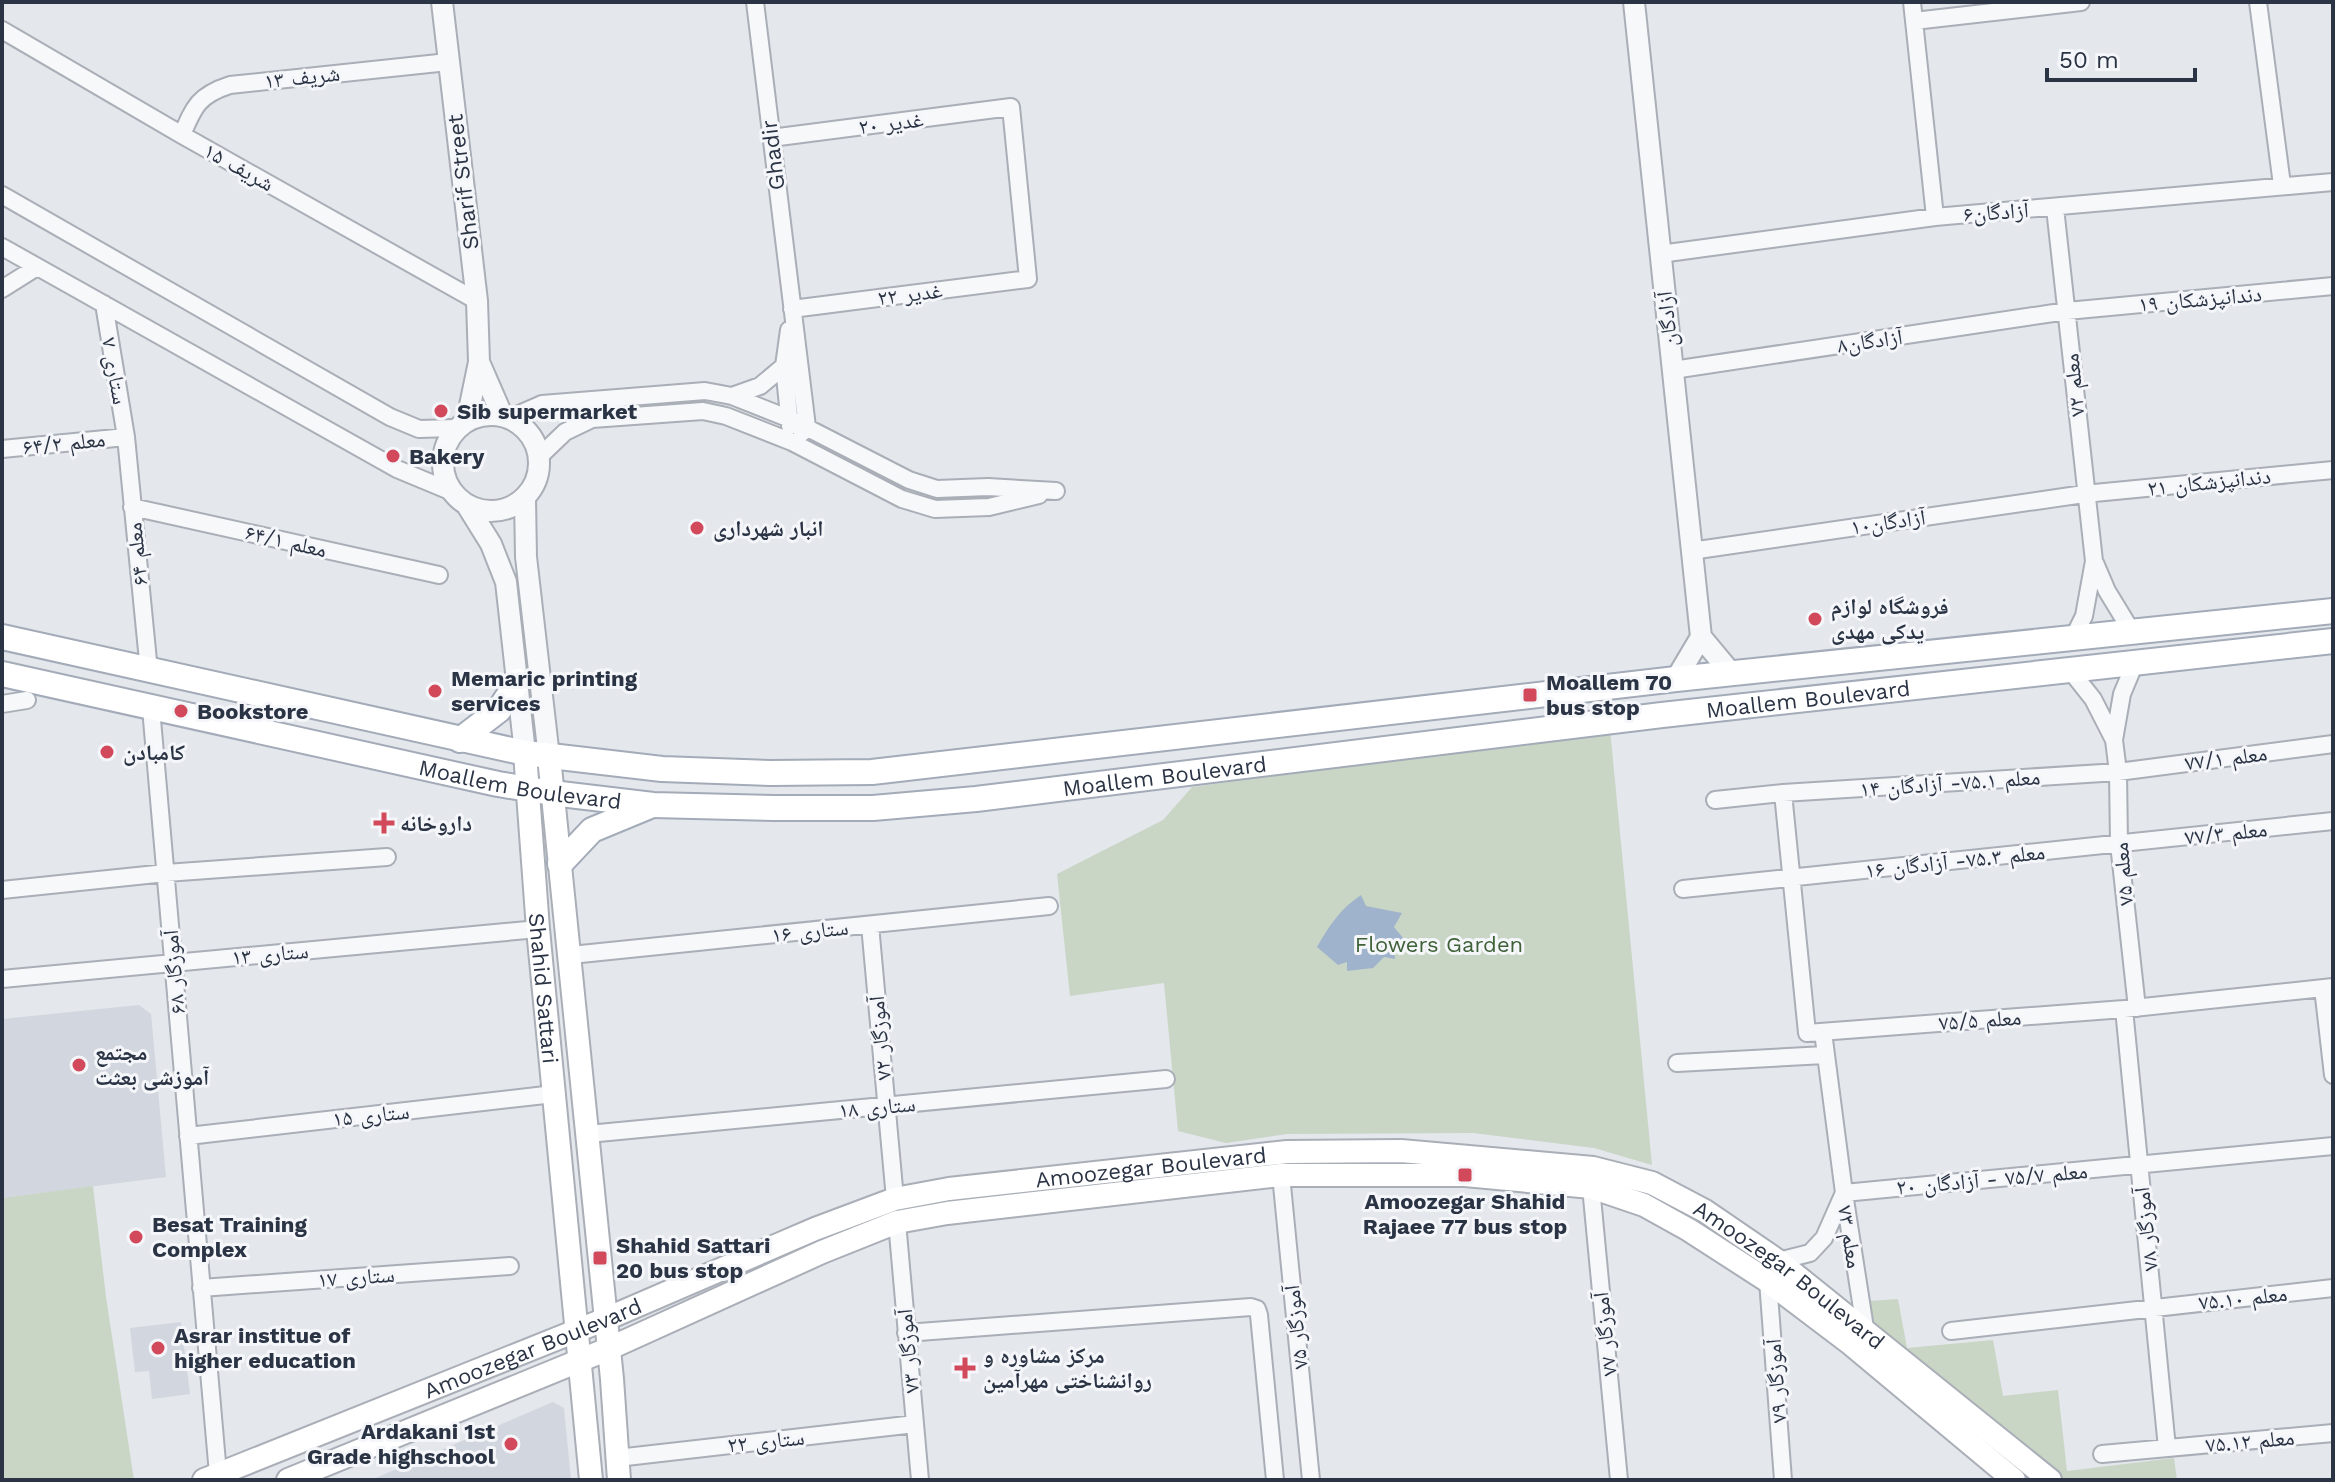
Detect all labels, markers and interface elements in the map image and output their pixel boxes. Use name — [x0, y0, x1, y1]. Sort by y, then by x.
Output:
scale bar — [2047, 32, 2195, 82]
text: 50 m — [2059, 46, 2119, 74]
street label: شریف ۱۳ — [263, 61, 341, 93]
street label: غدیر ۲۰ — [857, 107, 925, 139]
street label: Sharif Street — [442, 113, 484, 251]
street label: Ghadir — [756, 118, 790, 192]
street label: شریف ۱۵ — [200, 138, 278, 196]
street label: آزادگان۶ — [1962, 197, 2030, 228]
street label: غدیر ۲۲ — [876, 278, 944, 310]
street label: دندانپزشکان ۱۹ — [2137, 281, 2263, 318]
street label: آزادگان — [1652, 290, 1683, 348]
street label: آزادگان۸ — [1836, 324, 1905, 359]
street label: ستاری ۷ — [96, 336, 133, 407]
street label: معلم ۷۲ — [2058, 352, 2092, 418]
place label: Sib supermarket — [457, 399, 638, 424]
marker: Sib supermarket — [432, 402, 450, 420]
street label: معلم ۶۴/۲ — [21, 426, 107, 462]
place label: Bakery — [409, 444, 485, 469]
marker: Bakery — [384, 447, 402, 465]
street label: دندانپزشکان ۲۱ — [2146, 463, 2272, 502]
street label: آزادگان۱۰ — [1849, 504, 1928, 541]
place label: انبار شهرداری — [713, 516, 824, 542]
street label: معلم ۶۴/۱ — [242, 519, 329, 564]
marker: انبار شهرداری — [688, 519, 706, 537]
street label: معلم ۶۴ — [121, 521, 155, 587]
place label: فروشگاه لوازم یدکی مهدی — [1831, 594, 1949, 645]
marker: فروشگاه لوازم یدکی مهدی — [1806, 610, 1824, 628]
place label: Memaric printing services — [451, 666, 638, 716]
place label: Moallem 70 bus stop — [1546, 670, 1672, 720]
street label: Moallem Boulevard — [1705, 675, 1911, 723]
marker: Memaric printing services — [426, 682, 444, 700]
marker: Moallem 70 bus stop — [1521, 686, 1539, 704]
place label: Bookstore — [197, 699, 309, 724]
marker: Bookstore — [172, 702, 190, 720]
place label: کامبادن — [123, 740, 185, 766]
street label: معلم ۷۷/۱ — [2183, 741, 2269, 777]
marker: کامبادن — [98, 743, 116, 761]
street label: Moallem Boulevard — [1061, 751, 1268, 801]
street label: Moallem Boulevard — [417, 754, 623, 814]
street label: معلم ۷۵.۱- آزادگان ۱۴ — [1859, 764, 2041, 804]
place label: داروخانه — [400, 811, 472, 836]
marker: داروخانه — [375, 814, 393, 832]
street label: معلم ۷۷/۳ — [2183, 816, 2269, 852]
street label: معلم ۷۵.۳- آزادگان ۱۶ — [1864, 839, 2046, 885]
street label: معلم ۷۵ — [2108, 841, 2140, 907]
street label: Shahid Sattari — [524, 912, 563, 1065]
street label: ستاری ۱۶ — [770, 915, 850, 948]
street label: آموزگار ۶۸ — [158, 928, 190, 1015]
park label: Flowers Garden — [1355, 932, 1523, 957]
street label: ستاری ۱۳ — [230, 938, 310, 971]
street label: ۷۲ آموزگار — [864, 994, 896, 1081]
street label: معلم ۷۵/۵ — [1938, 1005, 2022, 1037]
place label: مجتمع آموزشی بعثت — [95, 1040, 209, 1091]
marker: مجتمع آموزشی بعثت — [70, 1056, 88, 1074]
street label: ستاری ۱۸ — [837, 1091, 917, 1124]
street label: ستاری ۱۵ — [331, 1099, 411, 1132]
street label: Amoozegar Boulevard — [1034, 1142, 1268, 1192]
street label: معلم ۷۵/۷ - آزادگان ۲۰ — [1895, 1158, 2089, 1202]
marker: Amoozegar Shahid Rajaee 77 bus stop — [1456, 1166, 1474, 1184]
street label: آموزگار ۷۸ — [2129, 1185, 2163, 1272]
place label: Amoozegar Shahid Rajaee 77 bus stop — [1363, 1189, 1567, 1239]
street label: Amoozegar Boulevard — [1690, 1195, 1890, 1354]
street label: معلم ۷۳ — [1831, 1204, 1867, 1271]
place label: Besat Training Complex — [152, 1212, 307, 1262]
marker: Besat Training Complex — [127, 1228, 145, 1246]
place label: Shahid Sattari 20 bus stop — [616, 1233, 770, 1283]
marker: Shahid Sattari 20 bus stop — [591, 1249, 609, 1267]
street label: ستاری ۱۷ — [317, 1262, 396, 1293]
street label: معلم ۷۵.۱۰ — [2197, 1281, 2289, 1317]
street label: آموزگار ۷۵ — [1279, 1283, 1313, 1370]
street label: ۷۷ آموزگار — [1588, 1290, 1622, 1377]
street label: Amoozegar Boulevard — [420, 1293, 645, 1403]
street label: ۷۳ آموزگار — [892, 1307, 924, 1394]
place label: Asrar institue of higher education — [174, 1323, 356, 1373]
street label: ۷۹ آموزگار — [1761, 1338, 1791, 1424]
marker: Asrar institue of higher education — [149, 1339, 167, 1357]
place label: مرکز مشاوره و روانشناختی مهرآمین — [983, 1343, 1152, 1394]
marker: مرکز مشاوره و روانشناختی مهرآمین — [954, 1357, 976, 1379]
place label: Ardakani 1st Grade highschool — [307, 1419, 496, 1469]
street label: ستاری ۲۲ — [726, 1425, 806, 1458]
street label: معلم ۷۵.۱۲ — [2205, 1425, 2296, 1459]
marker: Ardakani 1st Grade highschool — [502, 1435, 520, 1453]

